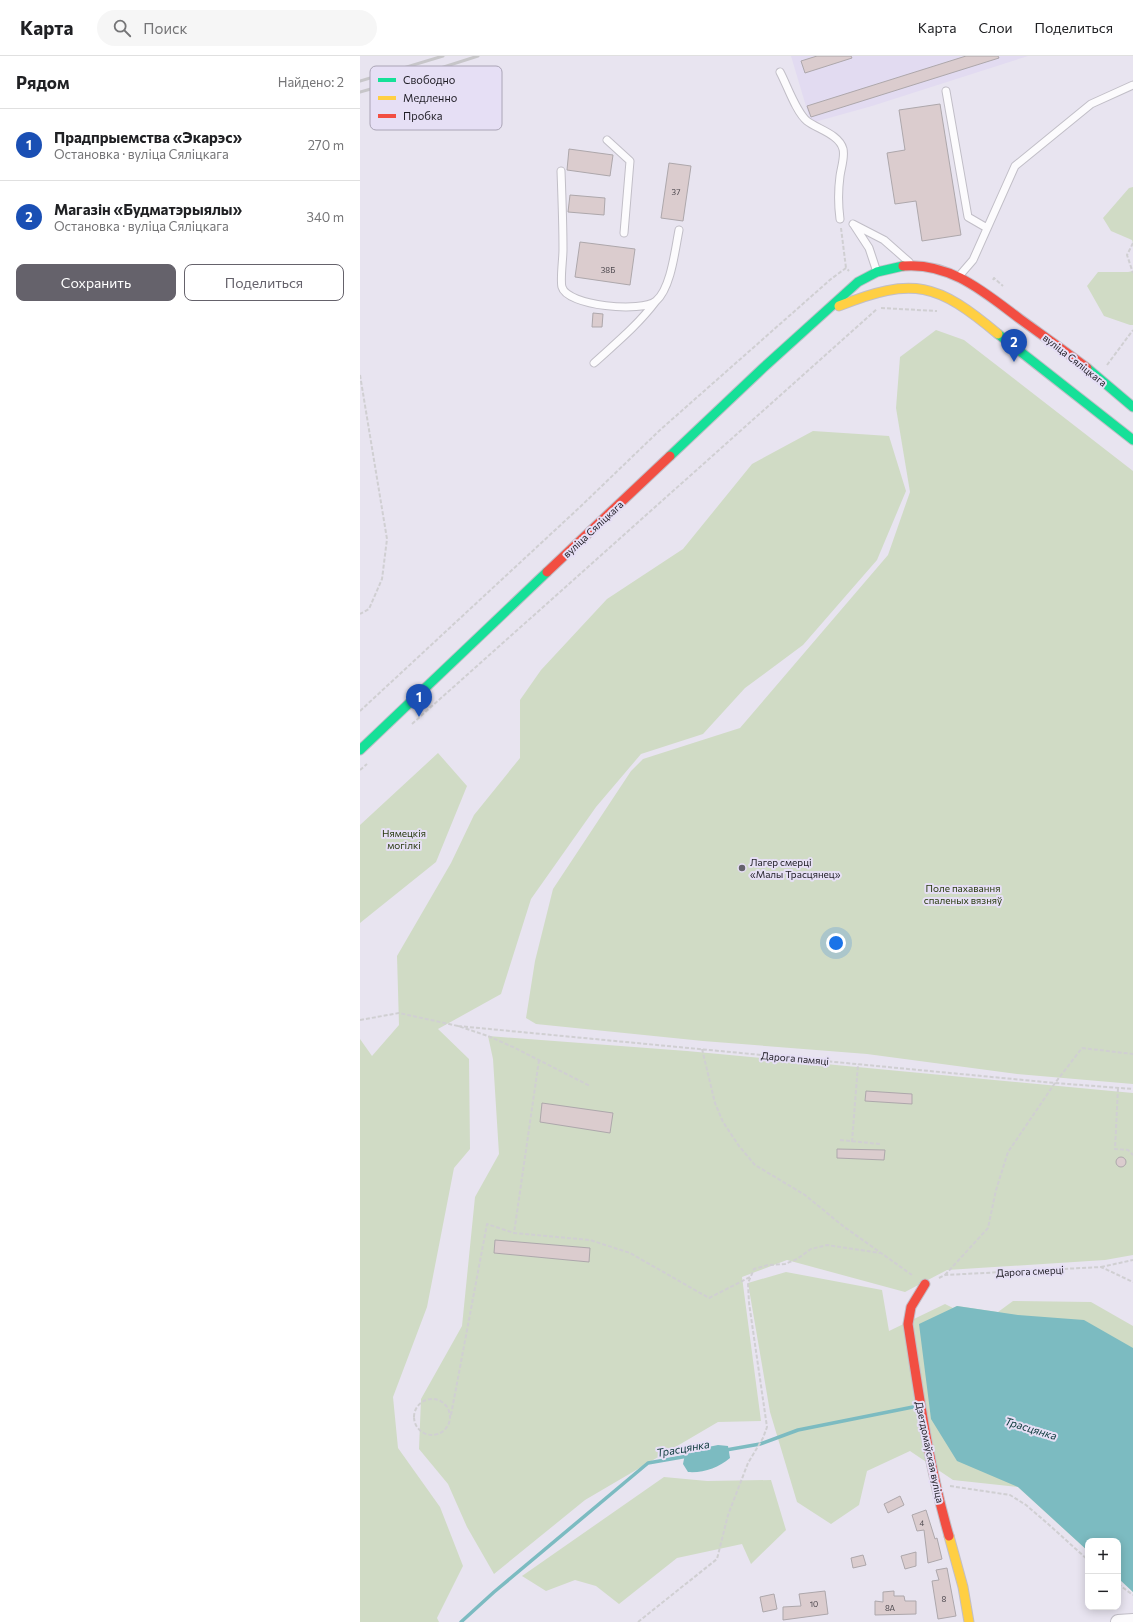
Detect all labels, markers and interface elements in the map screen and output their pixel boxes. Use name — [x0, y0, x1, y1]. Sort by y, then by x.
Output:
search box — [97, 10, 377, 46]
text: Карта — [20, 16, 73, 39]
icon: search — [111, 17, 133, 39]
text: Поиск — [143, 19, 188, 37]
text: Карта — [918, 19, 956, 36]
text: Слои — [978, 19, 1013, 36]
text: Поделиться — [1035, 19, 1113, 36]
legend — [370, 66, 502, 130]
text: Рядом — [16, 72, 70, 93]
text: Свободно — [403, 73, 456, 86]
text: Найдено: 2 — [278, 74, 344, 90]
text: Медленно — [403, 91, 458, 104]
text: Пробка — [403, 109, 442, 122]
text: Прадпрыемства «Экарэс» — [54, 128, 242, 146]
text: 1 — [26, 137, 32, 153]
text: 270 m — [308, 137, 344, 153]
text: Остановка · вуліца Сяліцкага — [54, 146, 229, 162]
house number: 37 — [672, 187, 680, 197]
text: Магазін «Будматэрыялы» — [54, 200, 242, 218]
text: 2 — [25, 209, 33, 225]
text: 340 m — [306, 209, 344, 225]
text: Остановка · вуліца Сяліцкага — [54, 218, 229, 234]
button: Сохранить — [16, 264, 176, 301]
button: Поделиться — [184, 264, 344, 301]
house number: 38Б — [601, 265, 615, 275]
pin: 2 — [1001, 329, 1027, 362]
street label: вуліца Сяліцкага — [1041, 331, 1109, 389]
street label: вуліца Сяліцкага — [560, 498, 626, 560]
pin: 1 — [406, 684, 432, 717]
park label: Нямецкія могілкі — [382, 827, 426, 851]
place label: Лагер смерці «Малы Трасцянец» — [750, 856, 841, 880]
marker: Лагер смерці «Малы Трасцянец» — [737, 863, 747, 873]
park label: Поле пахавання спаленых вязняў — [924, 882, 1002, 906]
your location — [826, 933, 846, 953]
street label: Дарога памяці — [761, 1049, 829, 1067]
street label: Дарога смерці — [996, 1263, 1064, 1279]
street label: Дзетдомаўская вуліца — [913, 1400, 947, 1504]
water label: Трасцянка — [1003, 1414, 1059, 1442]
water label: Трасцянка — [655, 1437, 711, 1459]
house number: 4 — [920, 1518, 925, 1528]
map controls — [1085, 1538, 1121, 1610]
button: + — [1085, 1538, 1121, 1574]
button: − — [1085, 1574, 1121, 1610]
house number: 8 — [942, 1594, 947, 1604]
house number: 10 — [810, 1599, 818, 1609]
house number: 8А — [885, 1603, 896, 1613]

